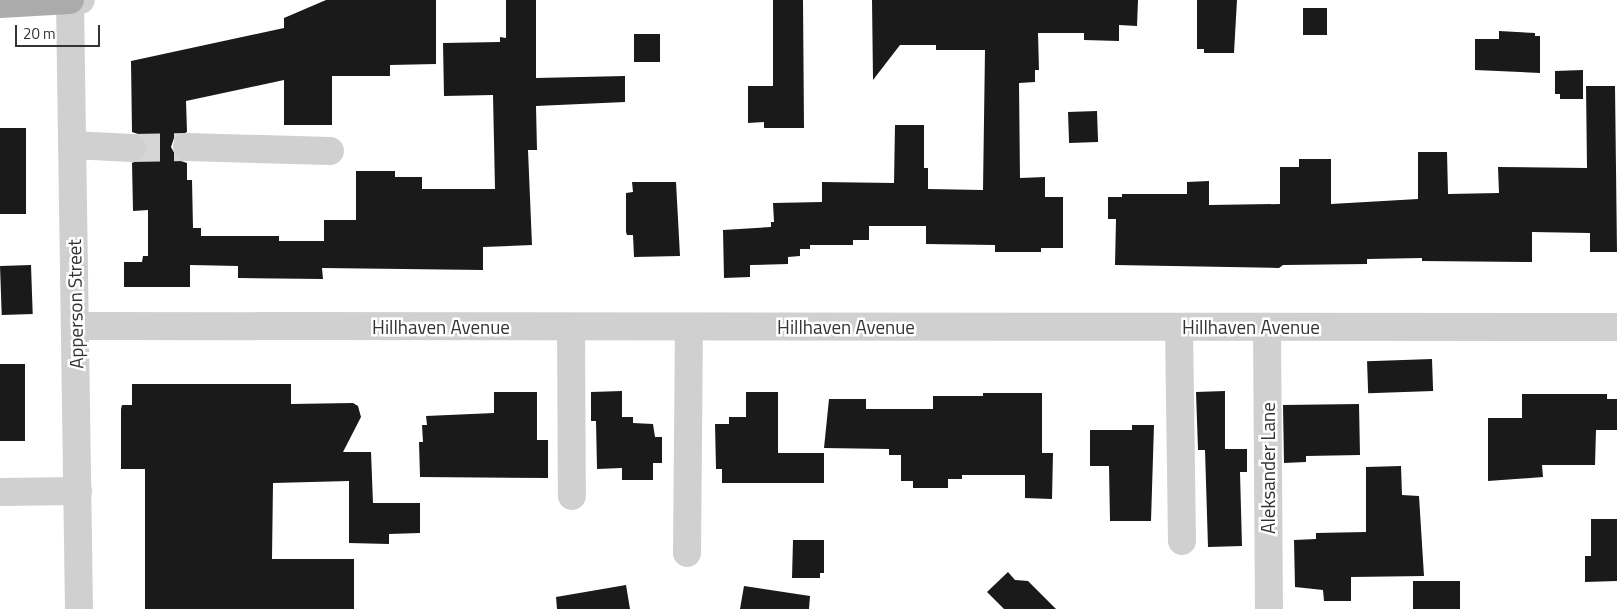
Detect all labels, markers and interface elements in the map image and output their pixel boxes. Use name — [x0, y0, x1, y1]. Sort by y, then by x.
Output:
scale bar — [18, 15, 102, 47]
text: 20 m — [23, 22, 56, 45]
street label: Apperson Street — [62, 239, 88, 369]
street label: Hillhaven Avenue — [372, 316, 510, 338]
street label: Hillhaven Avenue — [777, 316, 915, 338]
street label: Hillhaven Avenue — [1182, 316, 1320, 338]
street label: Aleksander Lane — [1257, 402, 1279, 534]

